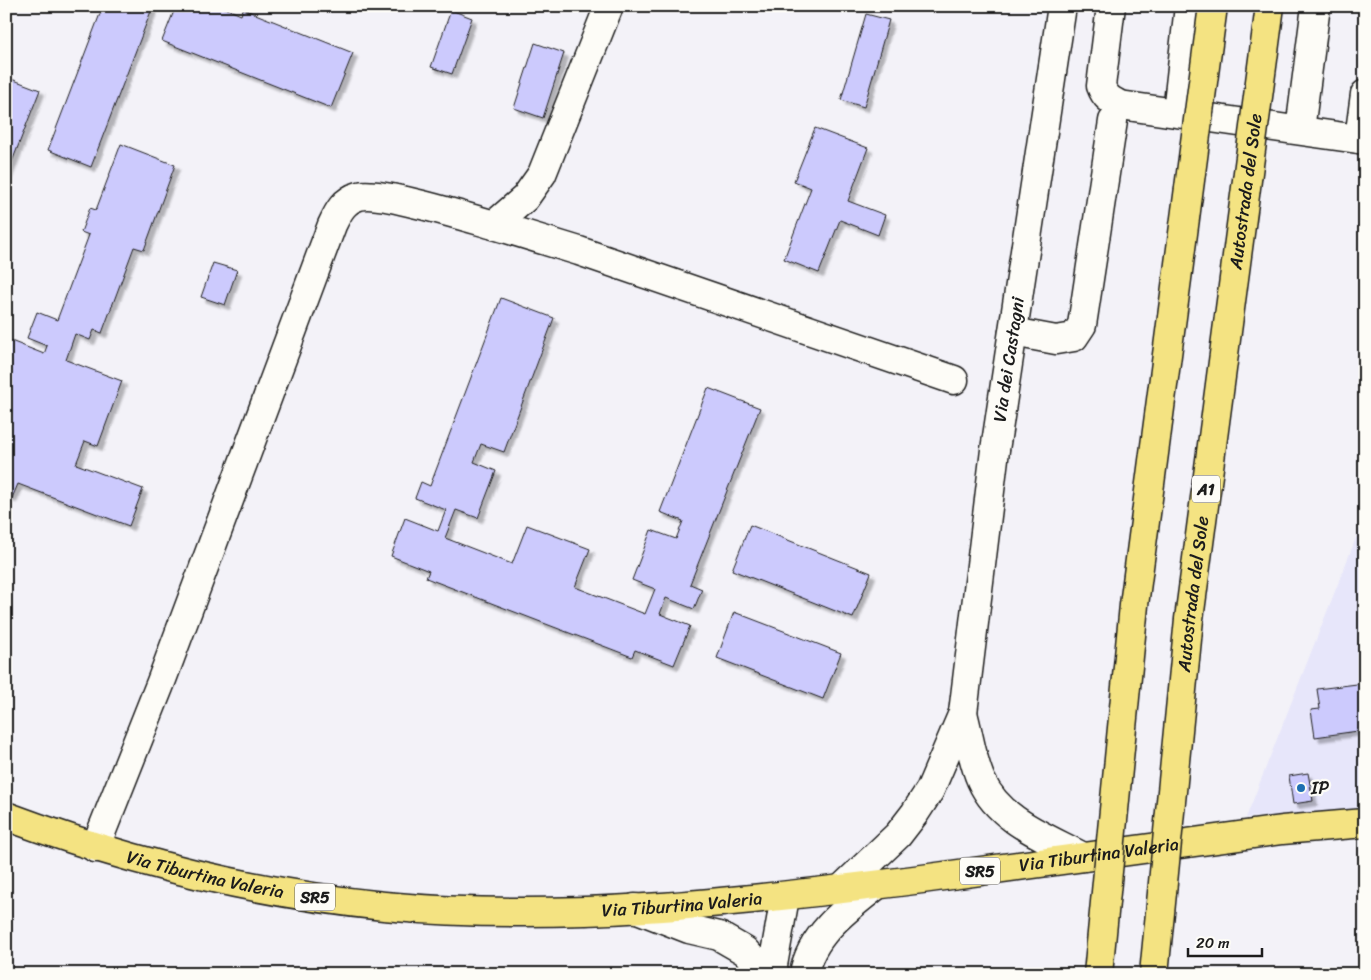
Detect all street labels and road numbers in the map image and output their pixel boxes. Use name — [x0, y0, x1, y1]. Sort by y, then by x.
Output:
street label: Autostrada del Sole — [1219, 112, 1272, 272]
street label: Via dei Castagni — [983, 294, 1034, 424]
road number: A1 — [1192, 476, 1220, 502]
street label: Autostrada del Sole — [1168, 514, 1218, 675]
street label: Via Tiburtina Valeria — [1017, 828, 1181, 881]
street label: Via Tiburtina Valeria — [123, 841, 287, 908]
road number: SR5 — [960, 858, 1000, 884]
street label: Via Tiburtina Valeria — [601, 882, 764, 926]
road number: SR5 — [295, 884, 335, 910]

